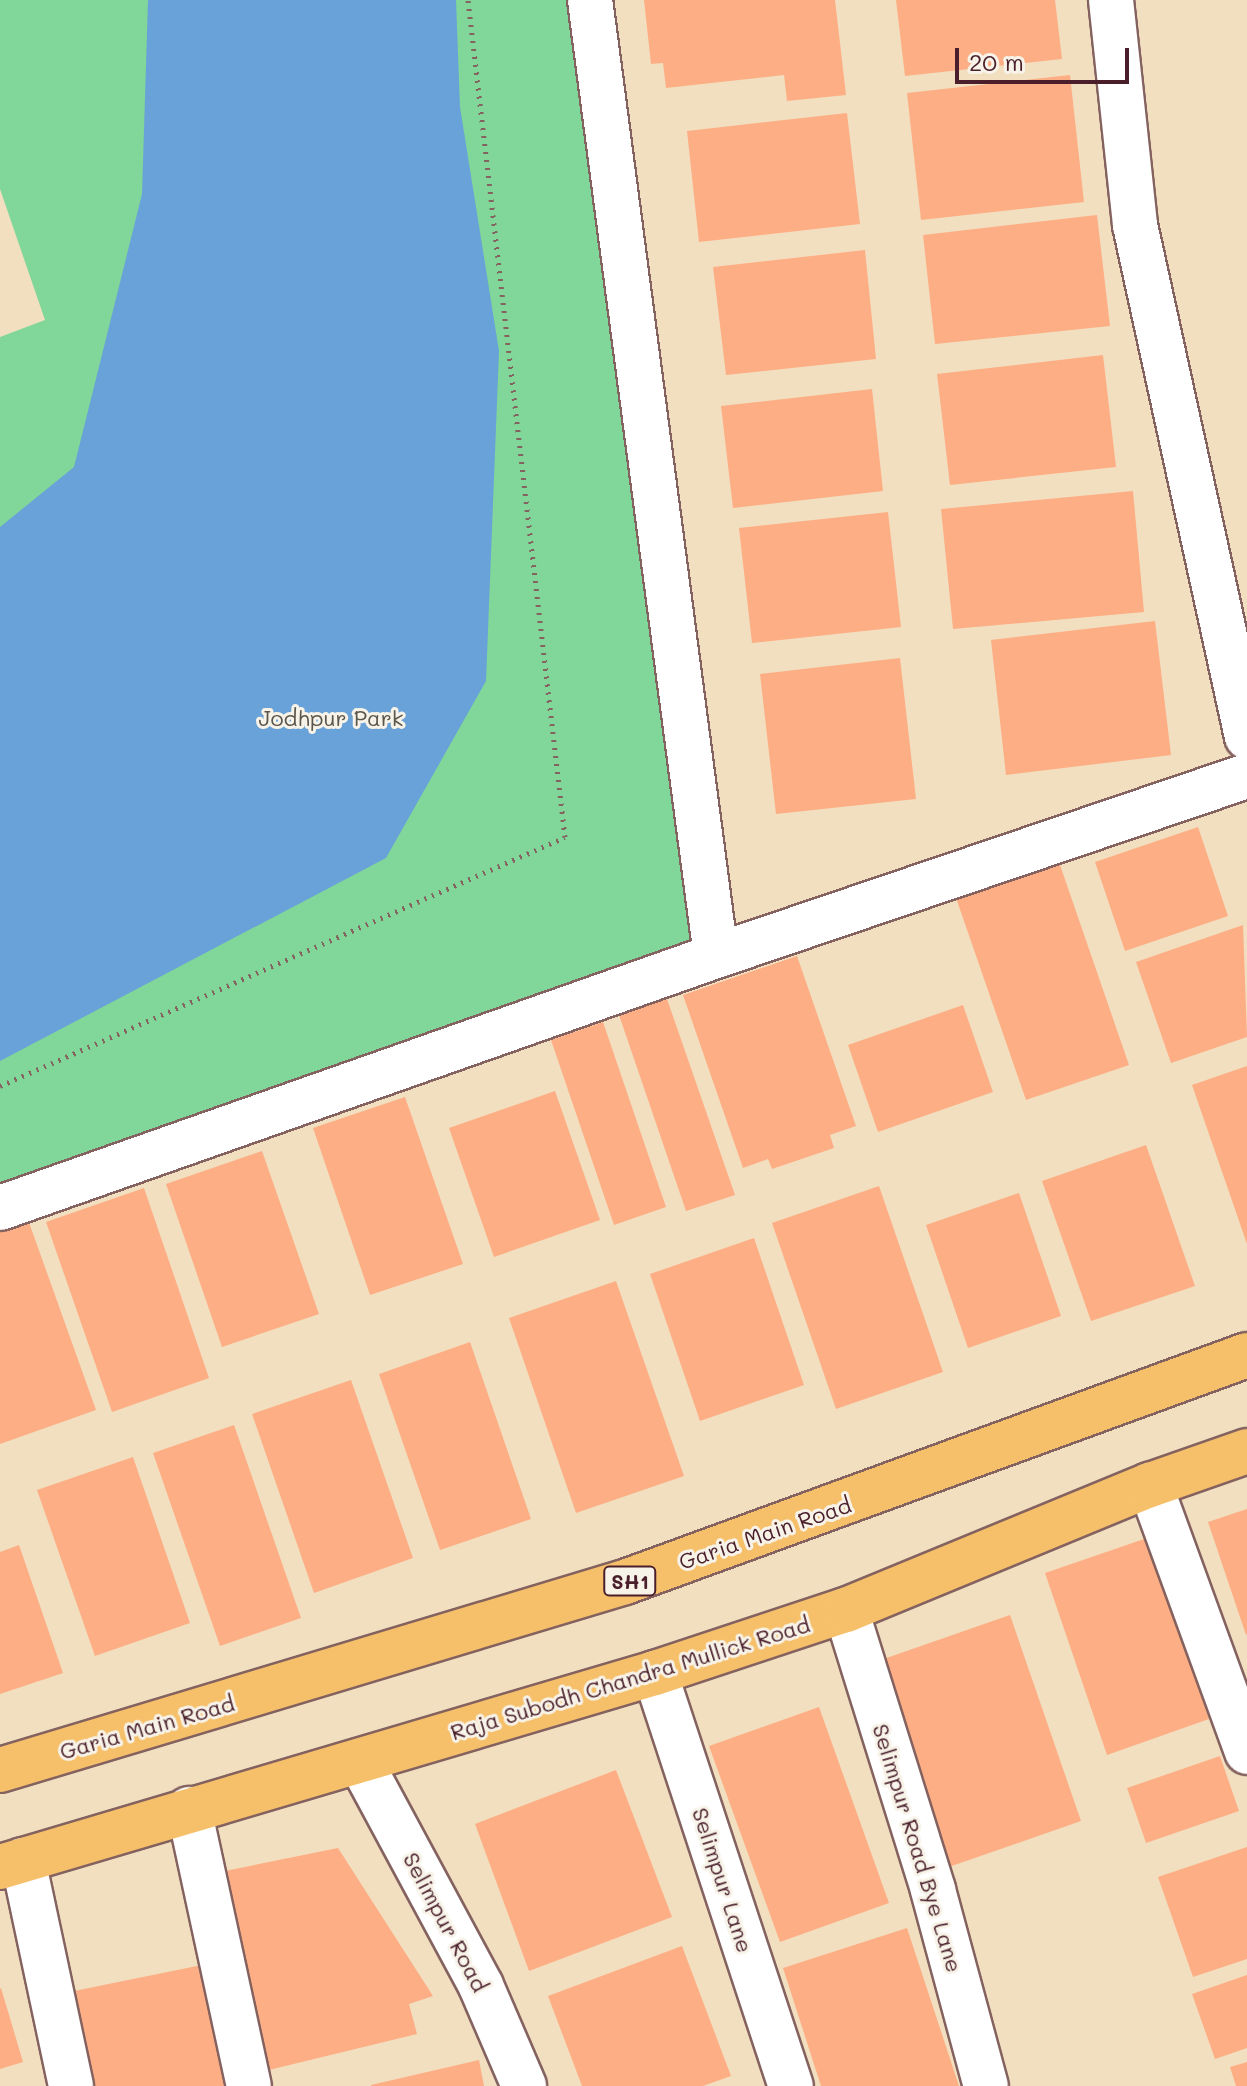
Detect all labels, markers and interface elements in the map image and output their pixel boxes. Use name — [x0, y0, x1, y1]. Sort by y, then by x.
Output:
scale bar — [959, 32, 1133, 82]
text: 20 m — [969, 46, 1024, 77]
park label: Jodhpur Park — [258, 705, 404, 731]
street label: Garia Main Road — [675, 1491, 855, 1575]
road number: SH1 — [602, 1565, 658, 1597]
street label: Raja Subodh Chandra Mullick Road — [447, 1611, 813, 1745]
street label: Garia Main Road — [57, 1689, 237, 1765]
street label: Selimpur Road Bye Lane — [868, 1721, 968, 1975]
street label: Selimpur Lane — [687, 1804, 759, 1956]
street label: Selimpur Road — [398, 1848, 494, 1996]

